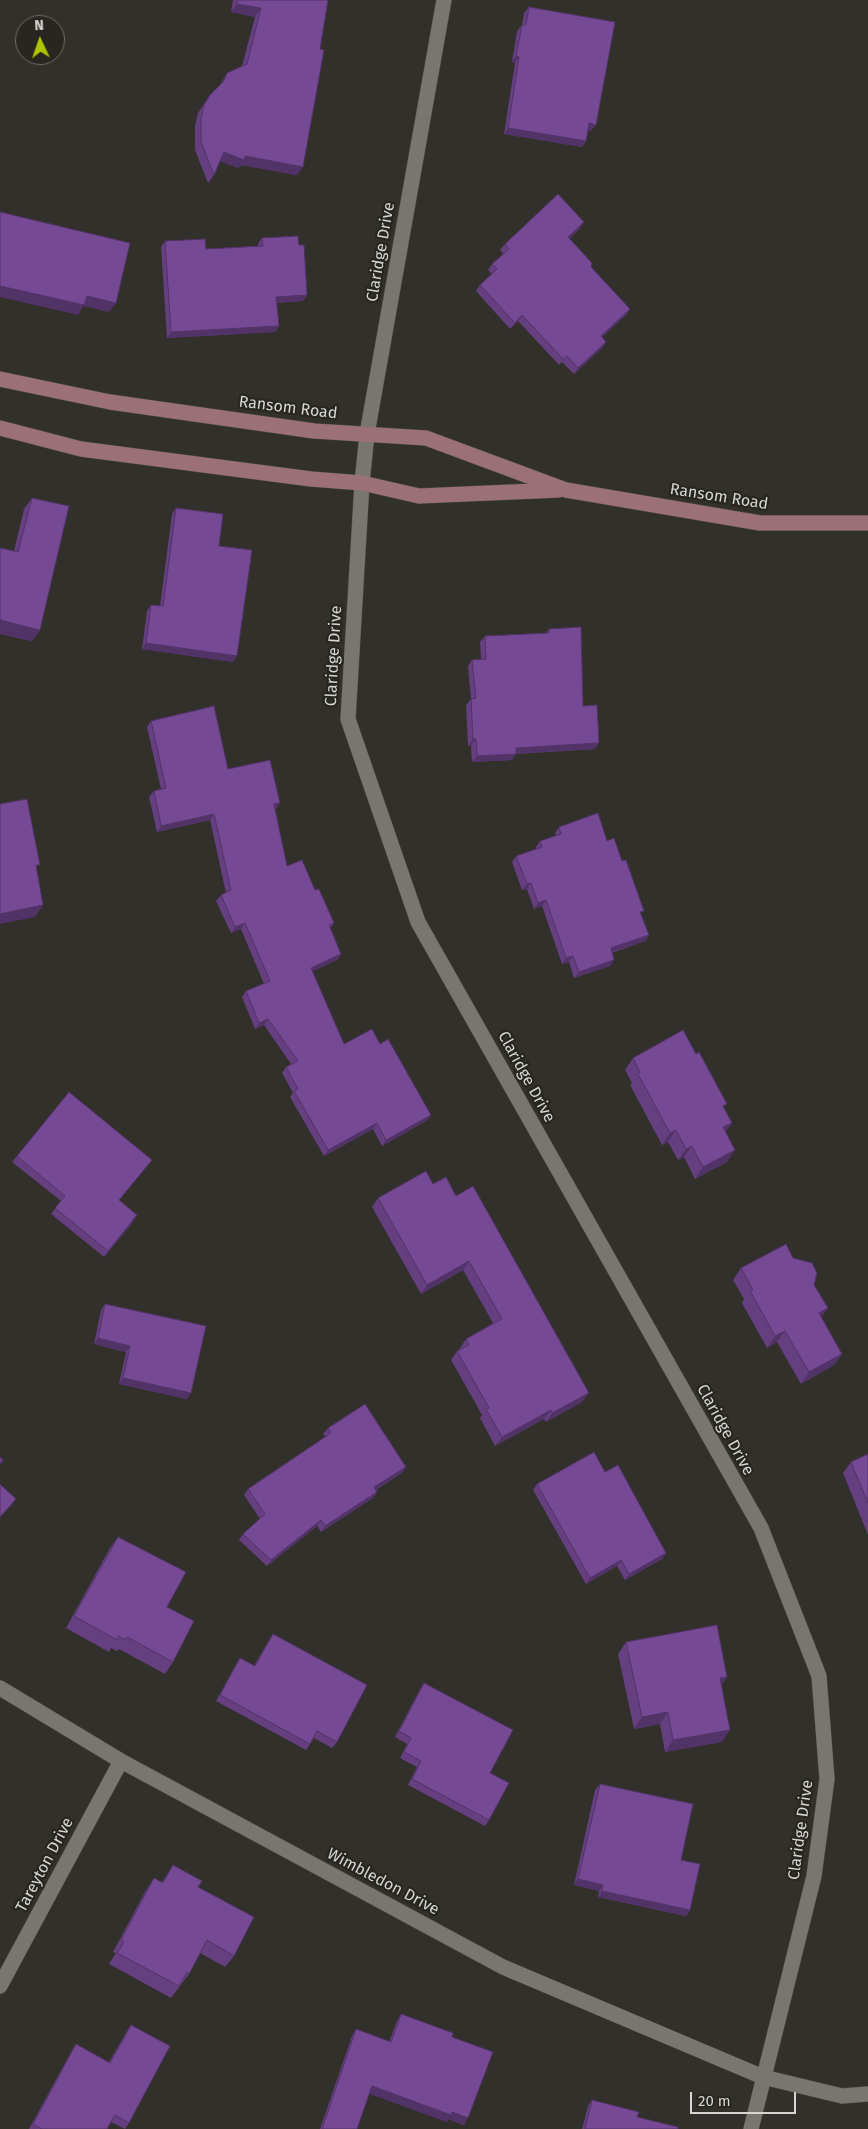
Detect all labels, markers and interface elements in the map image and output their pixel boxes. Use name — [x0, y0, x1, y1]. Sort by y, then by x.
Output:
north arrow — [15, 15, 65, 65]
text: N — [34, 17, 44, 34]
street label: Claridge Drive — [363, 201, 399, 303]
street label: Ransom Road — [238, 392, 338, 424]
street label: Ransom Road — [668, 480, 770, 514]
street label: Claridge Drive — [322, 605, 346, 707]
street label: Claridge Drive — [493, 1028, 559, 1126]
street label: Claridge Drive — [692, 1381, 758, 1479]
street label: Claridge Drive — [784, 1779, 818, 1881]
street label: Tareyton Drive — [12, 1814, 78, 1916]
street label: Wimbledon Drive — [324, 1844, 442, 1920]
scale bar — [693, 2082, 799, 2114]
text: 20 m — [698, 2092, 731, 2110]

